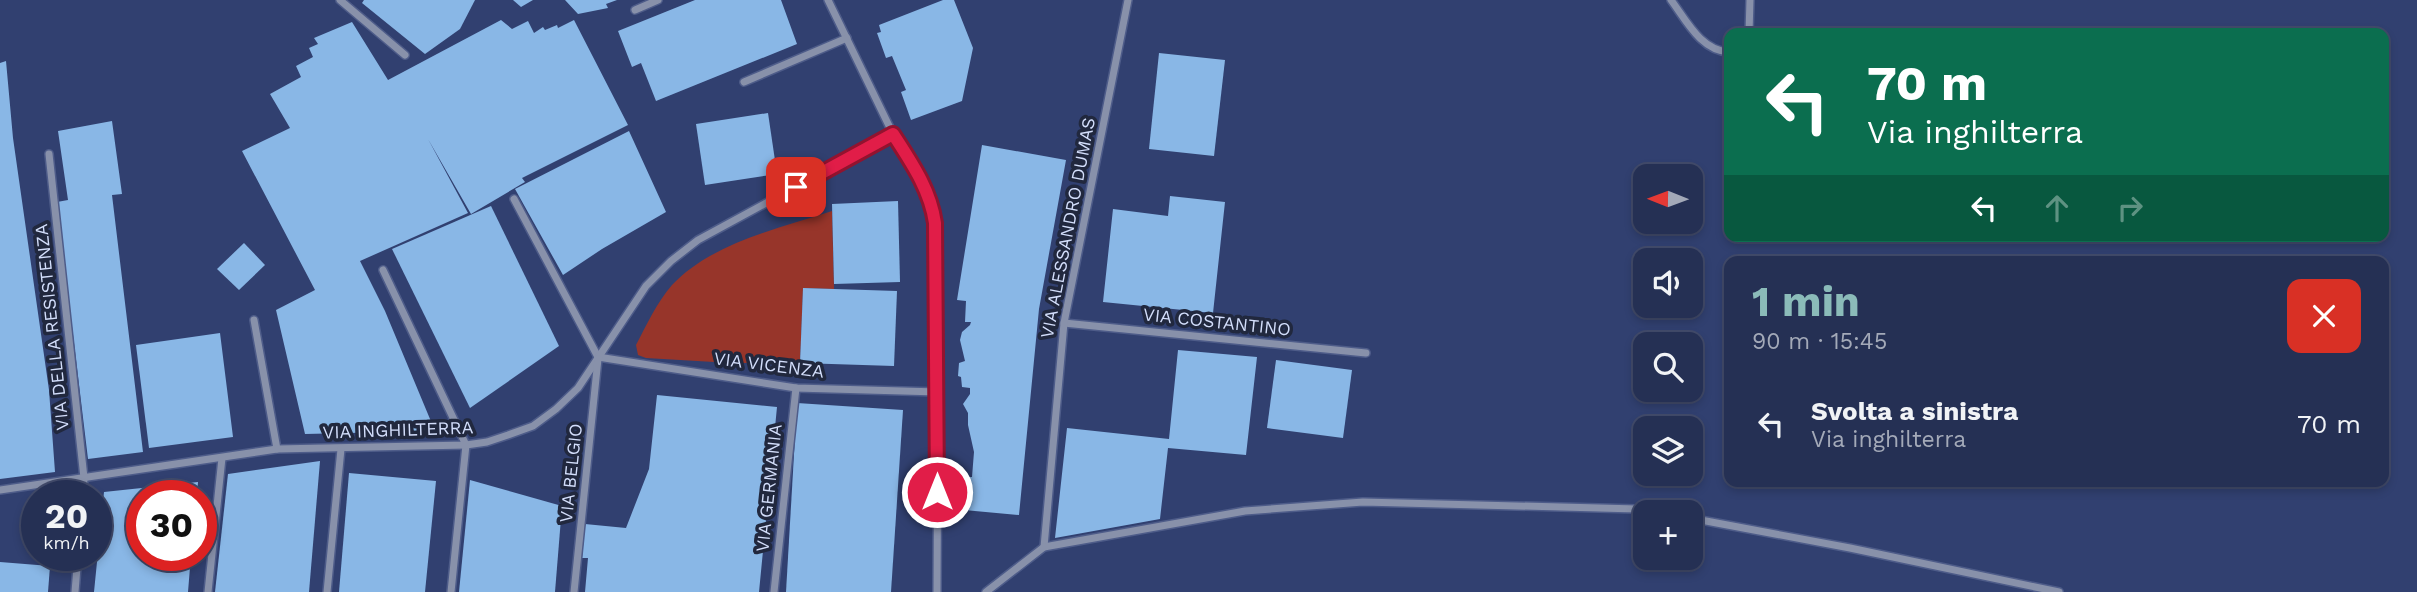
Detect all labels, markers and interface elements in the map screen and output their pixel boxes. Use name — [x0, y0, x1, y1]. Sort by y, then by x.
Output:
text: 70 m — [1867, 54, 1987, 112]
icon: left — [1752, 56, 1843, 147]
text: Via inghilterra — [1867, 113, 2083, 151]
street label: VIA ALESSANDRO DUMAS — [1036, 116, 1099, 340]
pin — [766, 157, 826, 217]
north arrow — [1633, 164, 1703, 234]
map controls — [1633, 164, 1703, 570]
icon: arrive — [777, 168, 815, 206]
icon: left — [1965, 189, 2003, 227]
icon: ahead — [2038, 189, 2076, 227]
icon: right — [2111, 189, 2149, 227]
street label: VIA DELLA RESISTENZA — [30, 223, 73, 431]
button: sound — [1633, 248, 1703, 318]
text: 1 min — [1752, 277, 1860, 326]
button: close — [2287, 279, 2361, 353]
street label: VIA COSTANTINO — [1142, 303, 1292, 340]
text: 90 m · 15:45 — [1752, 328, 1887, 355]
button: search — [1633, 332, 1703, 402]
street label: VIA VICENZA — [713, 347, 826, 382]
text: Svolta a sinistra — [1811, 396, 2018, 426]
icon: left — [1752, 405, 1790, 443]
text: 70 m — [2297, 409, 2361, 439]
street label: VIA INGHILTERRA — [322, 416, 474, 443]
button: layers — [1633, 416, 1703, 486]
street label: VIA BELGIO — [555, 422, 586, 524]
street label: VIA GERMANIA — [751, 423, 786, 553]
text: Via inghilterra — [1811, 426, 1966, 453]
position arrow — [900, 455, 974, 529]
speed limit sign: 30 — [126, 480, 217, 571]
text: 20 — [45, 495, 88, 537]
button: + — [1633, 500, 1703, 570]
text: km/h — [43, 532, 90, 553]

